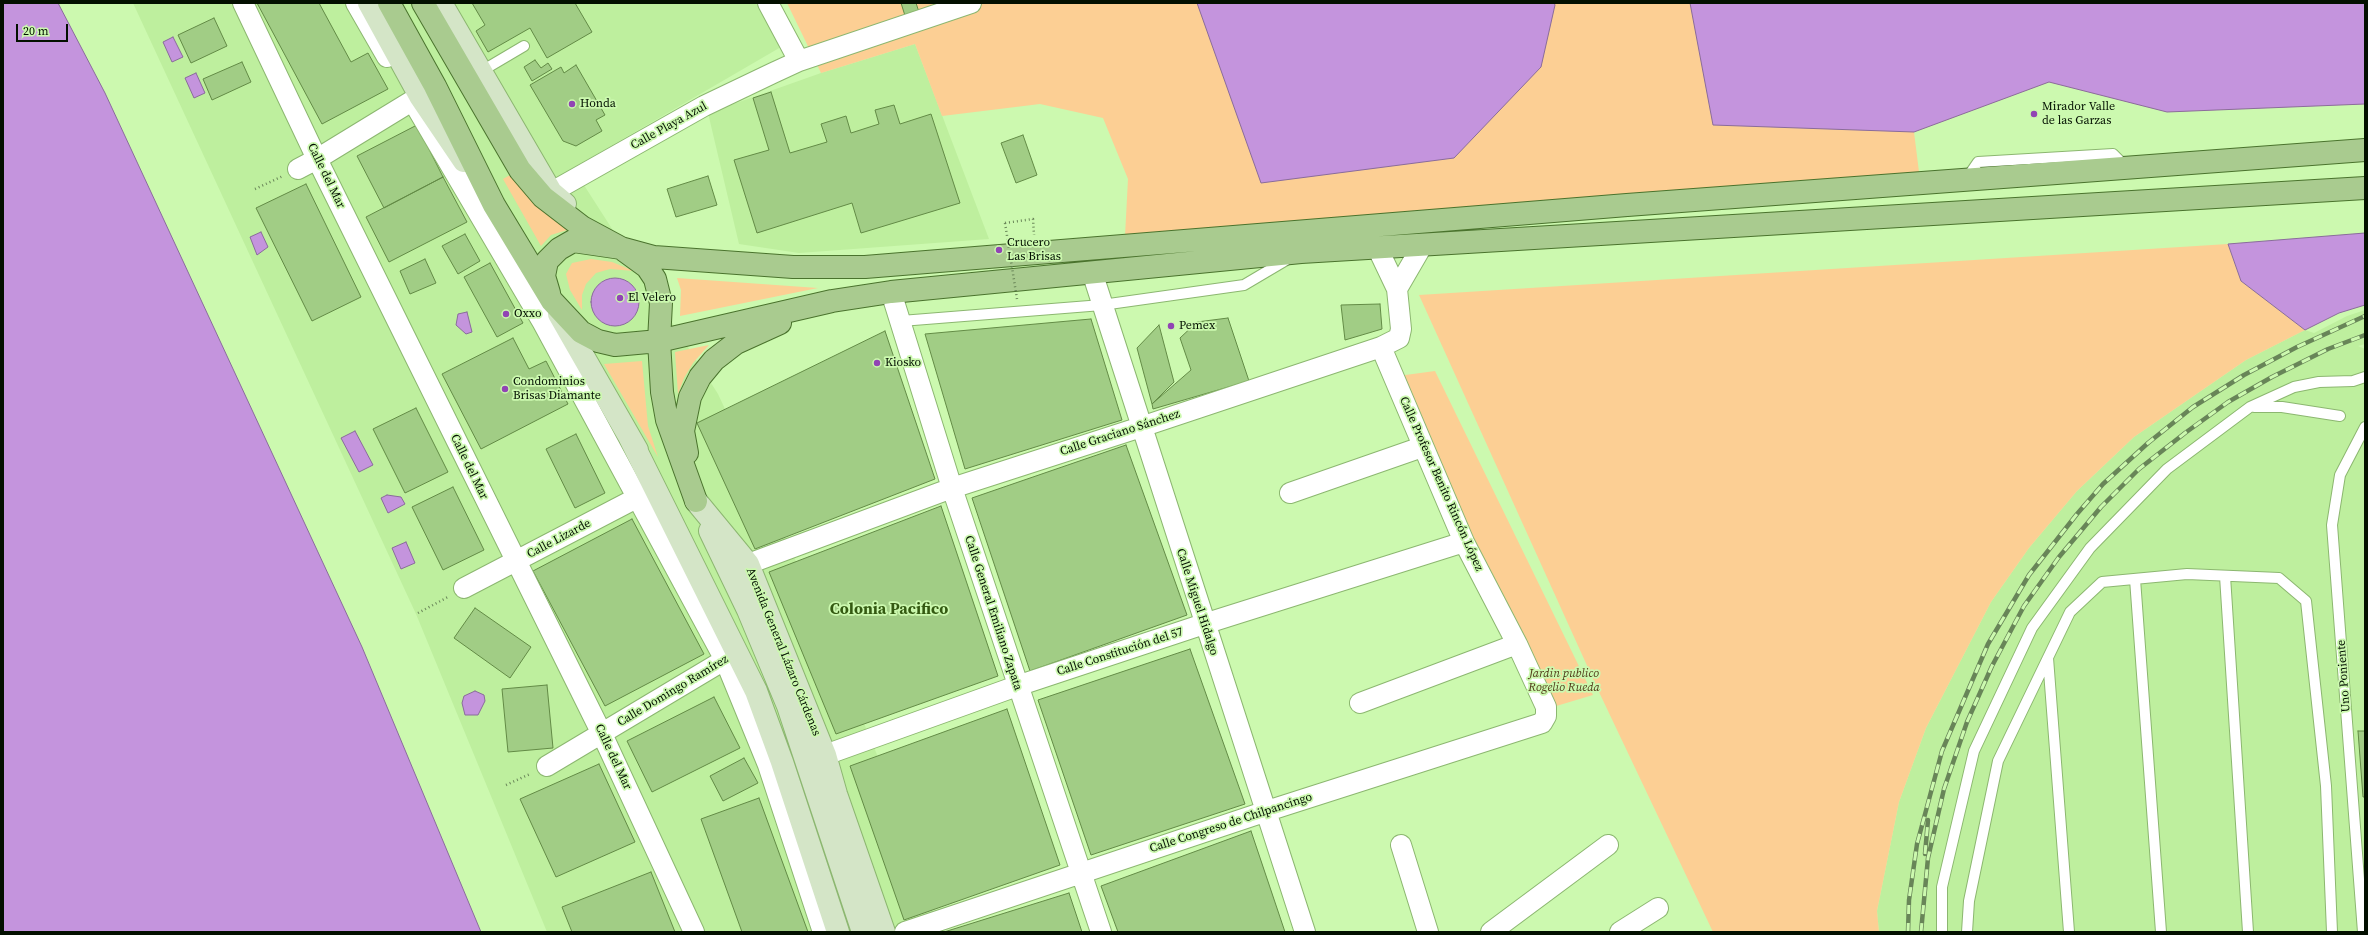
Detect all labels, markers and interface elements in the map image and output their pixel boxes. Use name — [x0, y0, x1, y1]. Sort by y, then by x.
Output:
scale bar — [18, 16, 70, 42]
text: 20 m — [23, 23, 49, 39]
place label: Honda — [580, 97, 616, 111]
marker: Honda — [567, 99, 577, 109]
street label: Calle Playa Azul — [628, 99, 710, 153]
place label: Mirador Valle de las Garzas — [2042, 100, 2115, 128]
marker: Mirador Valle de las Garzas — [2029, 109, 2039, 119]
street label: Calle del Mar — [304, 141, 348, 211]
place label: Crucero Las Brisas — [1007, 236, 1061, 264]
marker: Crucero Las Brisas — [994, 245, 1004, 255]
place label: El Velero — [628, 291, 676, 305]
marker: El Velero — [615, 293, 625, 303]
place label: Oxxo — [514, 307, 542, 321]
marker: Oxxo — [501, 309, 511, 319]
place label: Pemex — [1179, 319, 1215, 333]
marker: Pemex — [1166, 321, 1176, 331]
place label: Kiosko — [885, 356, 921, 370]
marker: Kiosko — [872, 358, 882, 368]
place label: Condominios Brisas Diamante — [513, 375, 601, 403]
marker: Condominios Brisas Diamante — [500, 384, 510, 394]
street label: Calle Profesor Benito Rincón López — [1396, 395, 1486, 573]
street label: Calle Graciano Sánchez — [1058, 407, 1182, 459]
street label: Calle del Mar — [447, 432, 491, 502]
street label: Calle Lizarde — [525, 516, 593, 562]
street label: Calle General Emiliano Zapata — [961, 534, 1025, 692]
street label: Calle Miguel Hidalgo — [1173, 547, 1221, 657]
street label: Avenida General Lázaro Cárdenas — [743, 566, 823, 738]
district label: Colonia Pacifico — [830, 600, 948, 620]
street label: Calle Constitución del 57 — [1055, 625, 1185, 679]
street label: Uno Poniente — [2334, 639, 2354, 713]
street label: Calle Domingo Ramírez — [615, 652, 731, 730]
park label: Jardin publico Rogelio Rueda — [1528, 667, 1600, 695]
street label: Calle del Mar — [592, 722, 634, 792]
street label: Calle Congreso de Chilpancingo — [1148, 790, 1314, 856]

